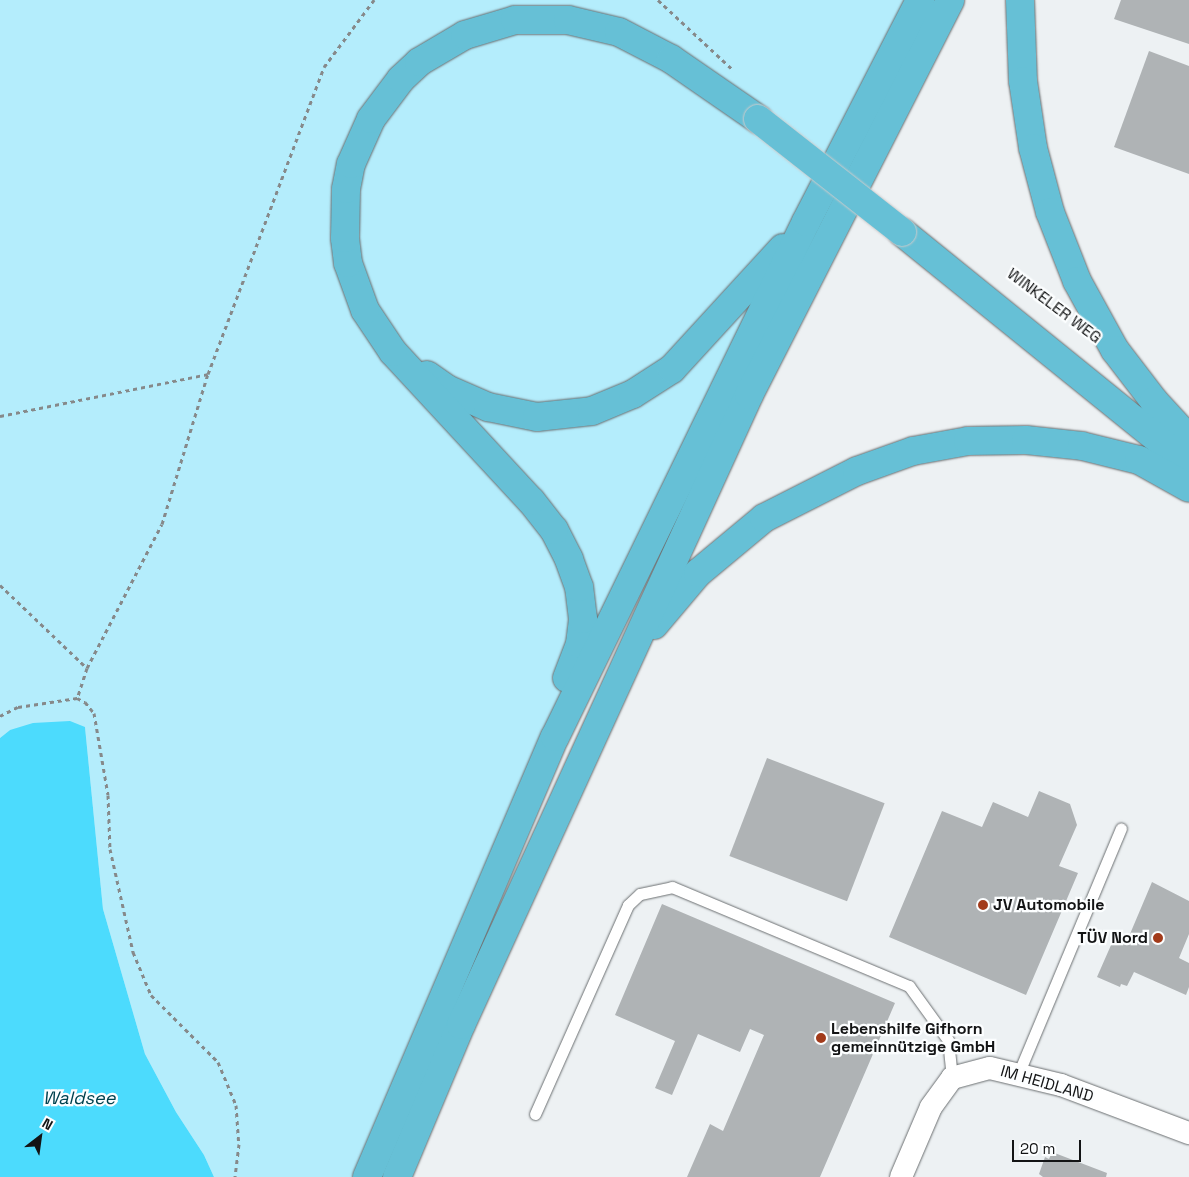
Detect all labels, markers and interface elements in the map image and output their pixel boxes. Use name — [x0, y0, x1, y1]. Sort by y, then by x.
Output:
street label: WINKELER WEG — [1003, 264, 1105, 348]
place label: JV Automobile — [993, 895, 1105, 915]
marker: JV Automobile — [977, 899, 989, 911]
place label: TÜV Nord — [1077, 928, 1148, 948]
marker: TÜV Nord — [1152, 932, 1164, 944]
place label: Lebenshilfe Gifhorn gemeinnützige GmbH — [831, 1019, 995, 1057]
marker: Lebenshilfe Gifhorn gemeinnützige GmbH — [815, 1032, 827, 1044]
street label: IM HEIDLAND — [998, 1062, 1096, 1106]
water label: Waldsee — [43, 1087, 115, 1109]
north arrow — [15, 1112, 65, 1162]
text: N — [39, 1114, 56, 1134]
scale bar — [1014, 1130, 1083, 1162]
text: 20 m — [1020, 1139, 1055, 1158]

